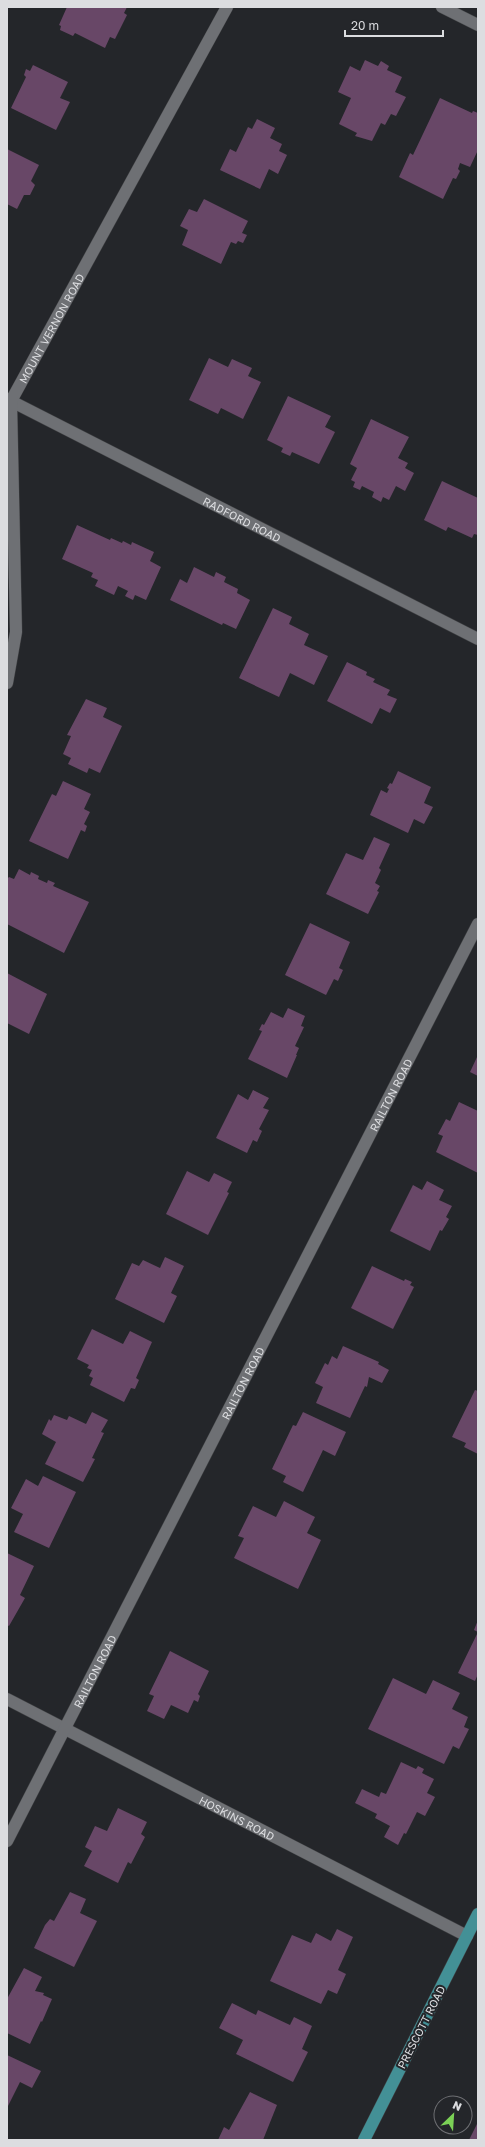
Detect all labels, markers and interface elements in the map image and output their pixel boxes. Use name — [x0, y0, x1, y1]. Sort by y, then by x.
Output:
scale bar — [345, 12, 443, 38]
text: 20 m — [351, 18, 379, 33]
street label: MOUNT VERNON ROAD — [16, 271, 86, 385]
street label: RADFORD ROAD — [201, 494, 284, 544]
street label: RAILTON ROAD — [366, 1056, 415, 1133]
street label: RAILTON ROAD — [218, 1344, 267, 1421]
street label: RAILTON ROAD — [70, 1632, 118, 1710]
street label: HOSKINS ROAD — [197, 1793, 277, 1843]
street label: PRESCOTT ROAD — [395, 1983, 448, 2071]
north arrow — [433, 2095, 473, 2135]
text: N — [451, 2098, 464, 2113]

